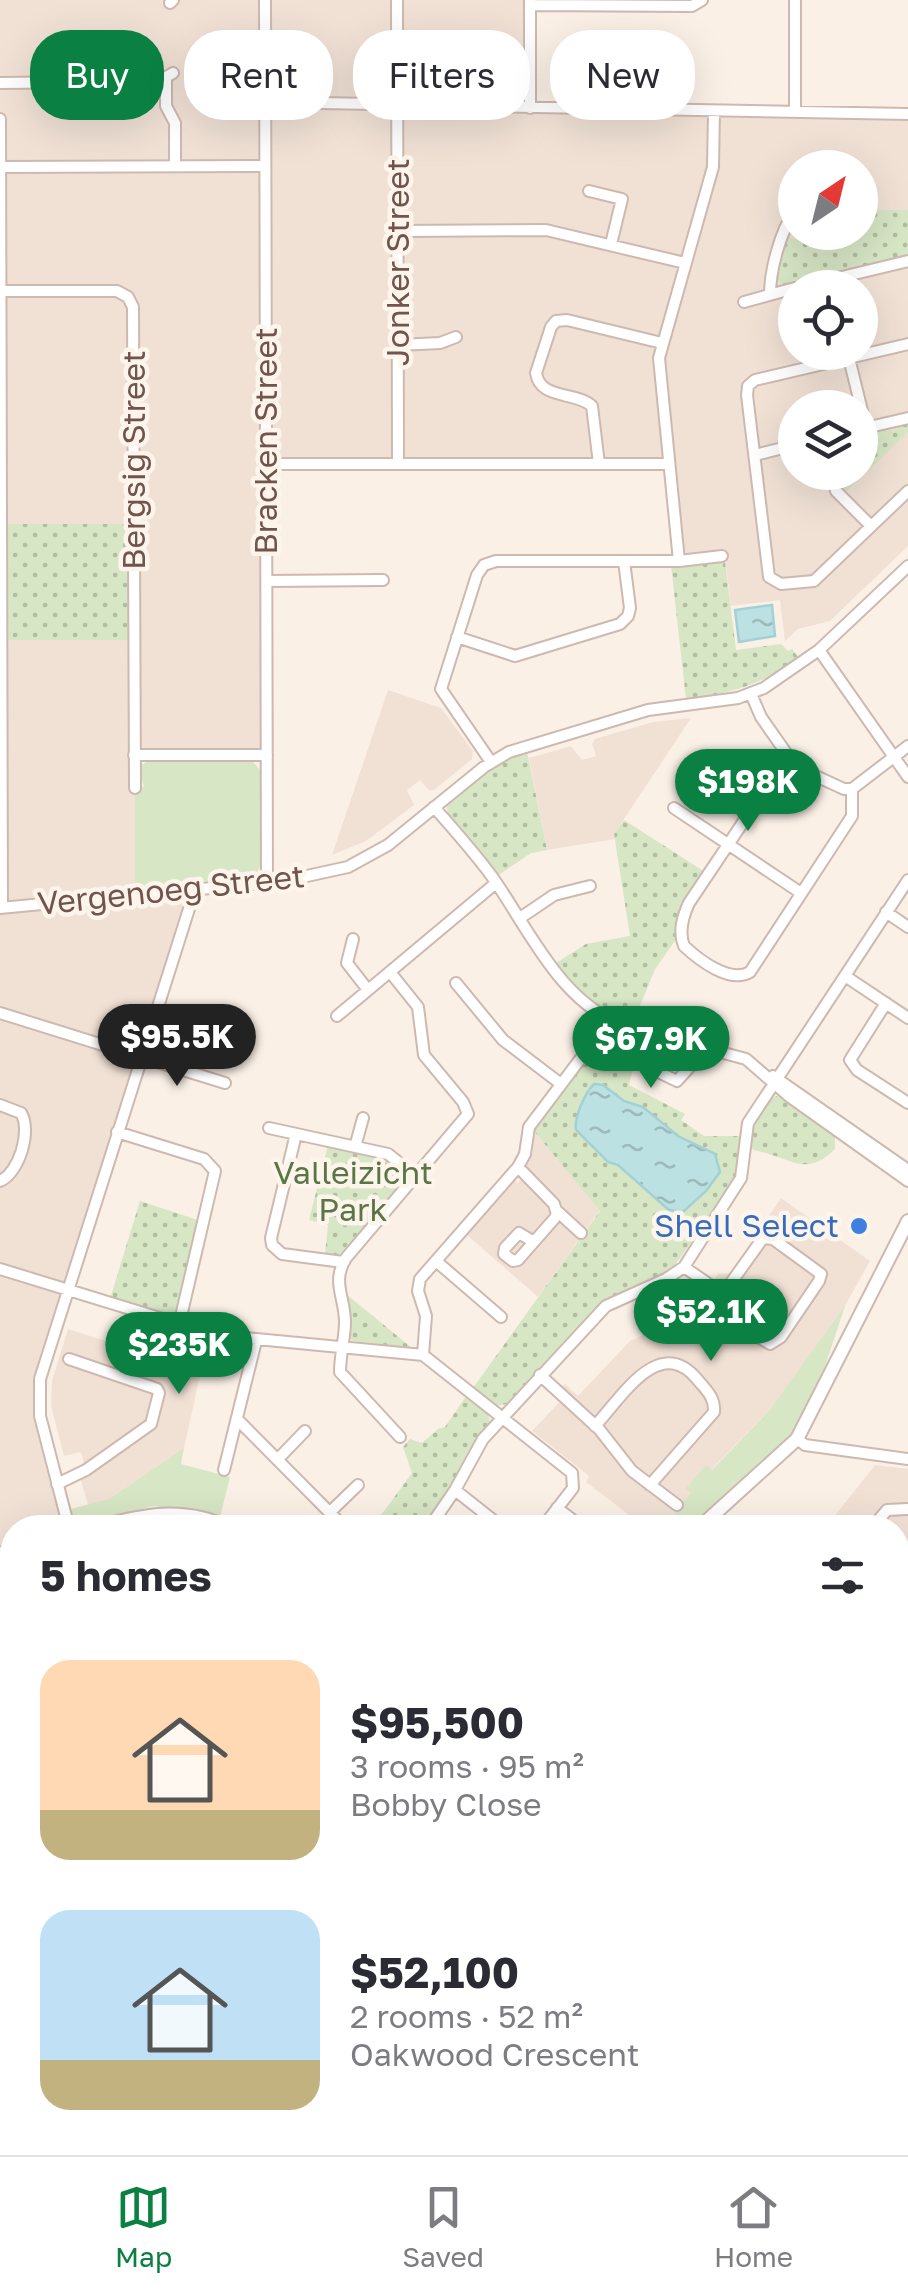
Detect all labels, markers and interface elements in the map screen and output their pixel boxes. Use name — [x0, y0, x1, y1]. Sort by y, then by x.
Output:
chip: Buy — [30, 30, 164, 120]
chip: Rent — [184, 30, 333, 120]
chip: Filters — [353, 30, 530, 120]
chip: New — [550, 30, 695, 120]
north arrow — [778, 150, 878, 250]
map controls — [778, 150, 878, 490]
street label: Jonker Street — [378, 158, 416, 366]
button: locate — [778, 270, 878, 370]
street label: Bracken Street — [246, 327, 284, 555]
street label: Bergsig Street — [114, 350, 152, 570]
button: layers — [778, 390, 878, 490]
pin: $198K — [678, 749, 818, 834]
text: $198K — [697, 762, 799, 800]
street label: Vergenoeg Street — [35, 856, 306, 922]
pin: $95.5K — [96, 1004, 258, 1089]
pin: $67.9K — [570, 1006, 732, 1091]
text: $95.5K — [120, 1017, 234, 1055]
text: $67.9K — [595, 1019, 707, 1057]
park label: Valleizicht Park — [273, 1153, 433, 1228]
place label: Shell Select — [654, 1206, 839, 1244]
marker: Shell Select — [848, 1215, 870, 1237]
pin: $52.1K — [630, 1279, 792, 1364]
text: $52.1K — [656, 1292, 766, 1330]
pin: $235K — [109, 1312, 249, 1397]
text: $235K — [127, 1325, 231, 1363]
icon: filters — [815, 1548, 870, 1603]
text: 5 homes — [40, 1550, 212, 1600]
text: $95,500 — [350, 1697, 524, 1747]
icon: home — [120, 1700, 240, 1820]
text: 3 rooms · 95 m² — [350, 1747, 584, 1785]
text: Bobby Close — [350, 1785, 542, 1823]
text: $52,100 — [350, 1947, 519, 1997]
icon: home — [120, 1950, 240, 2070]
text: 2 rooms · 52 m² — [350, 1997, 583, 2035]
text: Oakwood Crescent — [350, 2035, 639, 2073]
tab: Map — [115, 2180, 172, 2273]
tab: Saved — [402, 2180, 484, 2273]
tab: Home — [714, 2180, 793, 2273]

